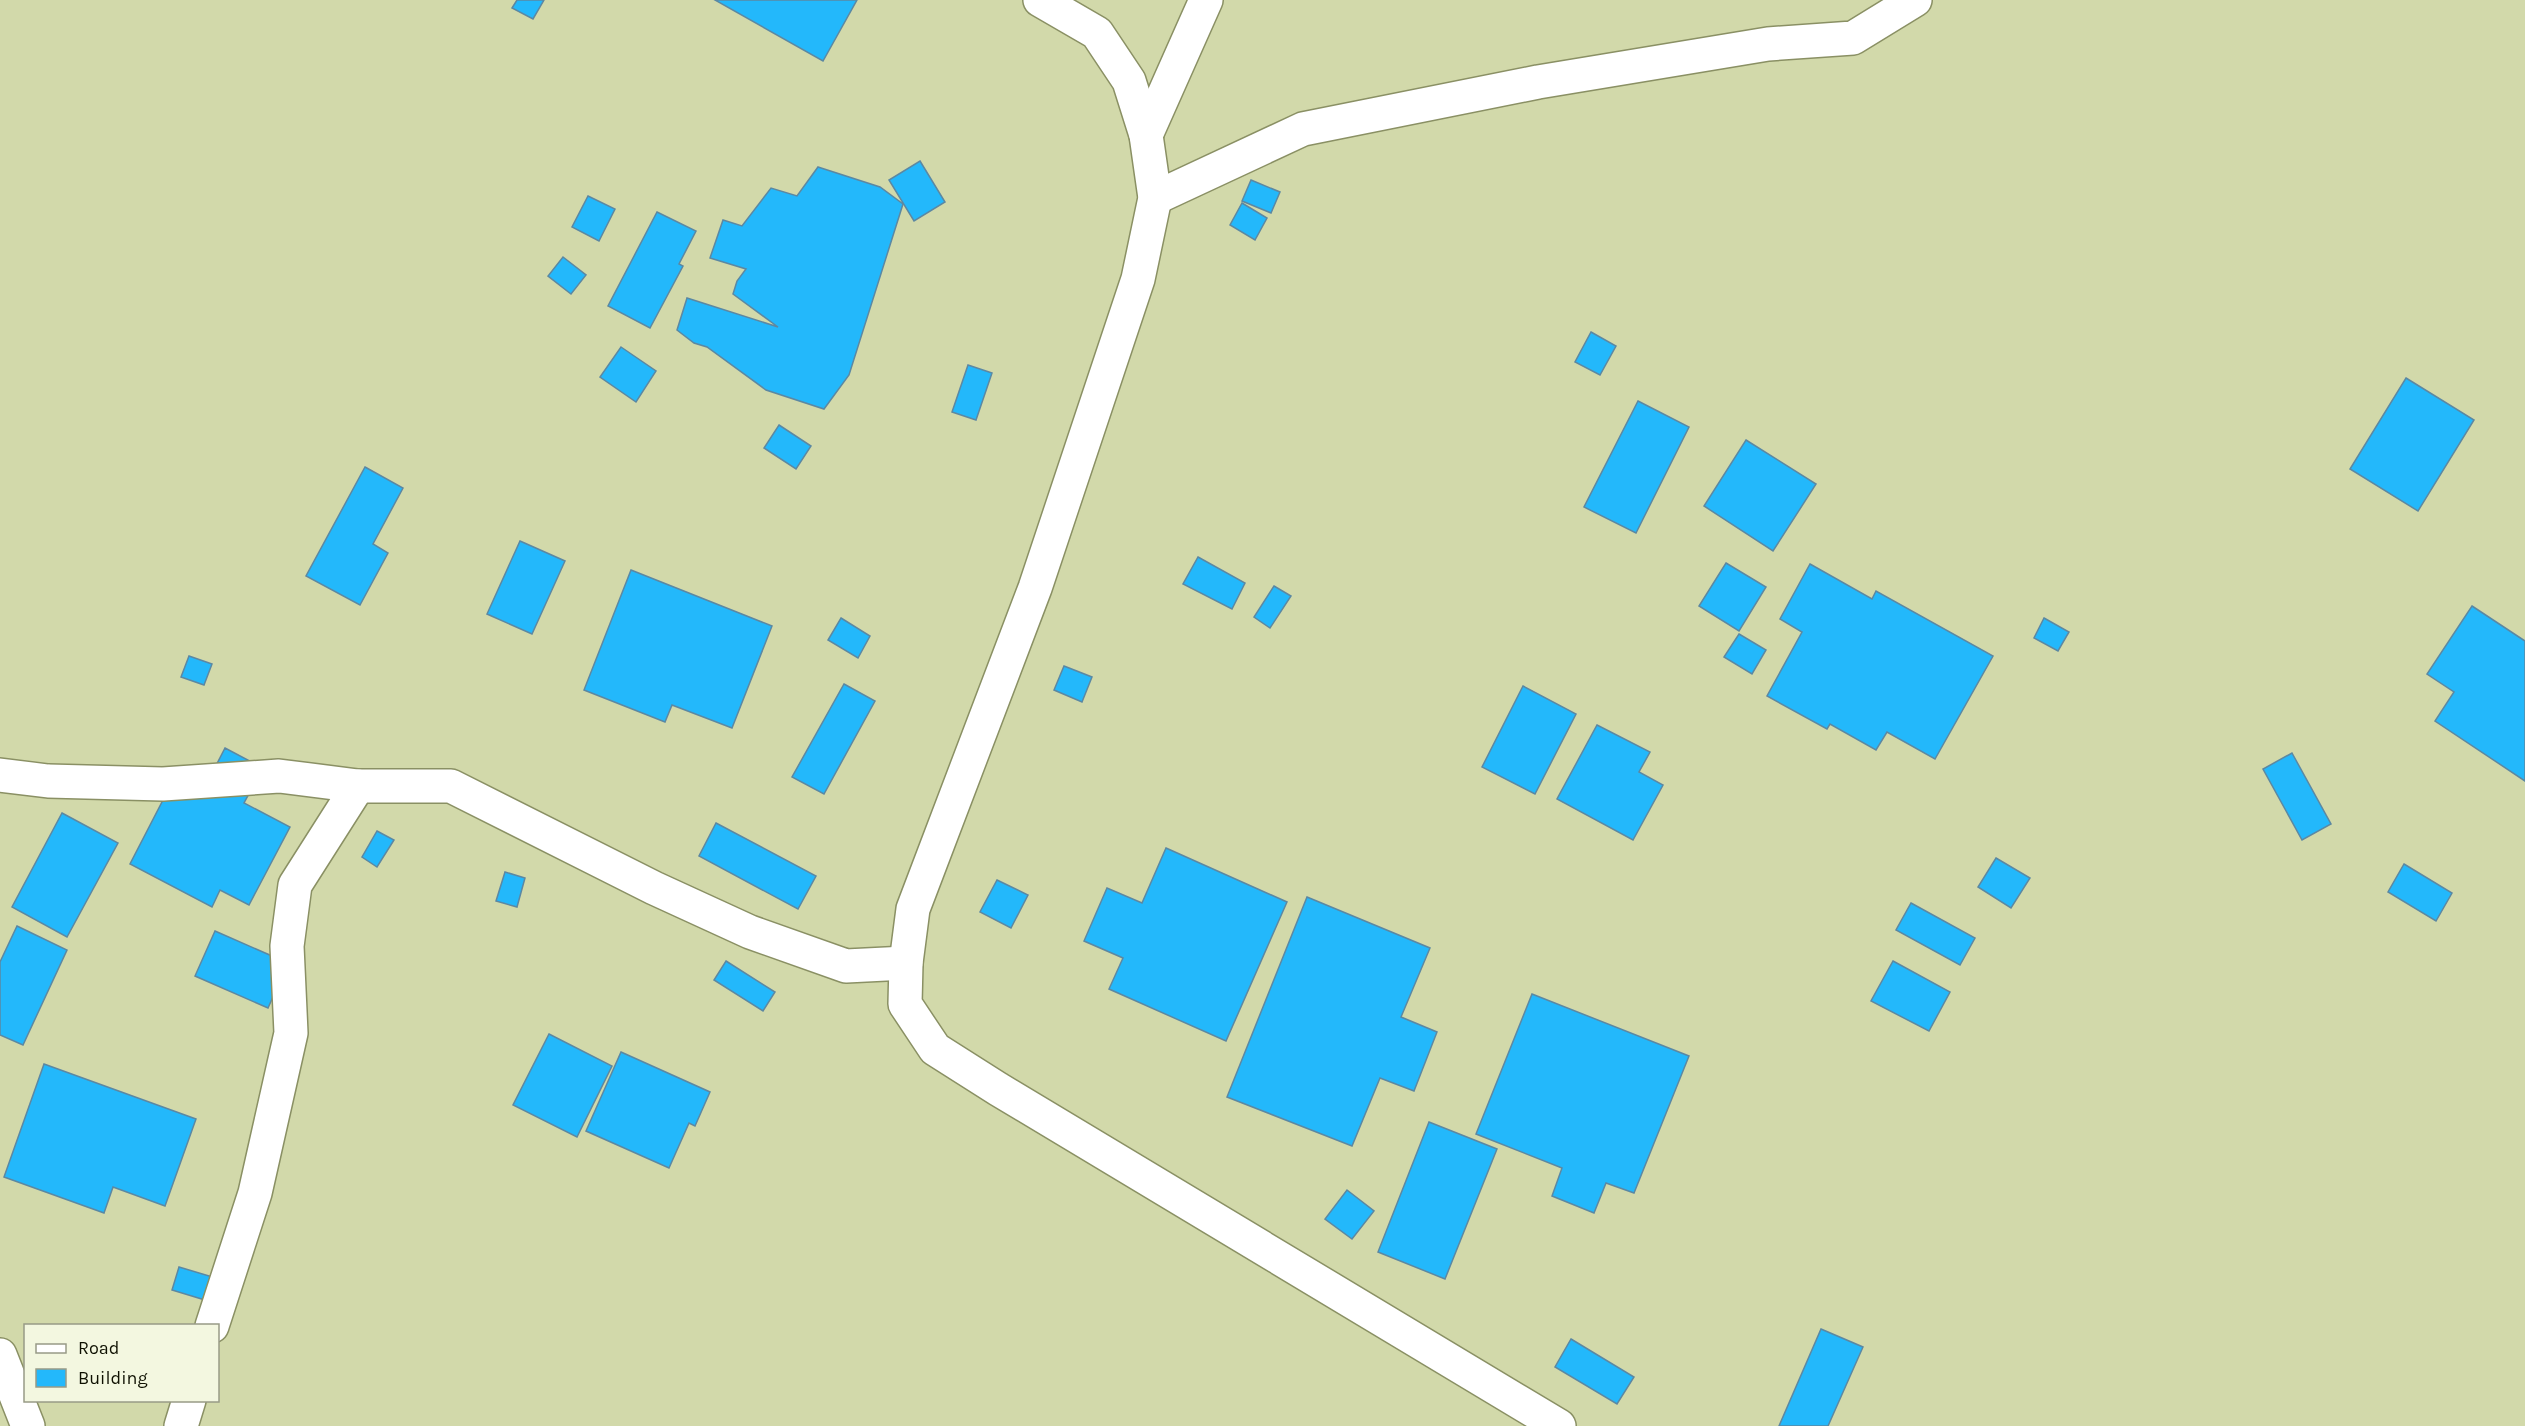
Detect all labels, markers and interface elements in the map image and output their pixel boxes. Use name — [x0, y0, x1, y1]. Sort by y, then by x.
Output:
legend — [24, 1324, 219, 1402]
text: Road — [78, 1337, 119, 1359]
text: Building — [78, 1367, 148, 1389]

